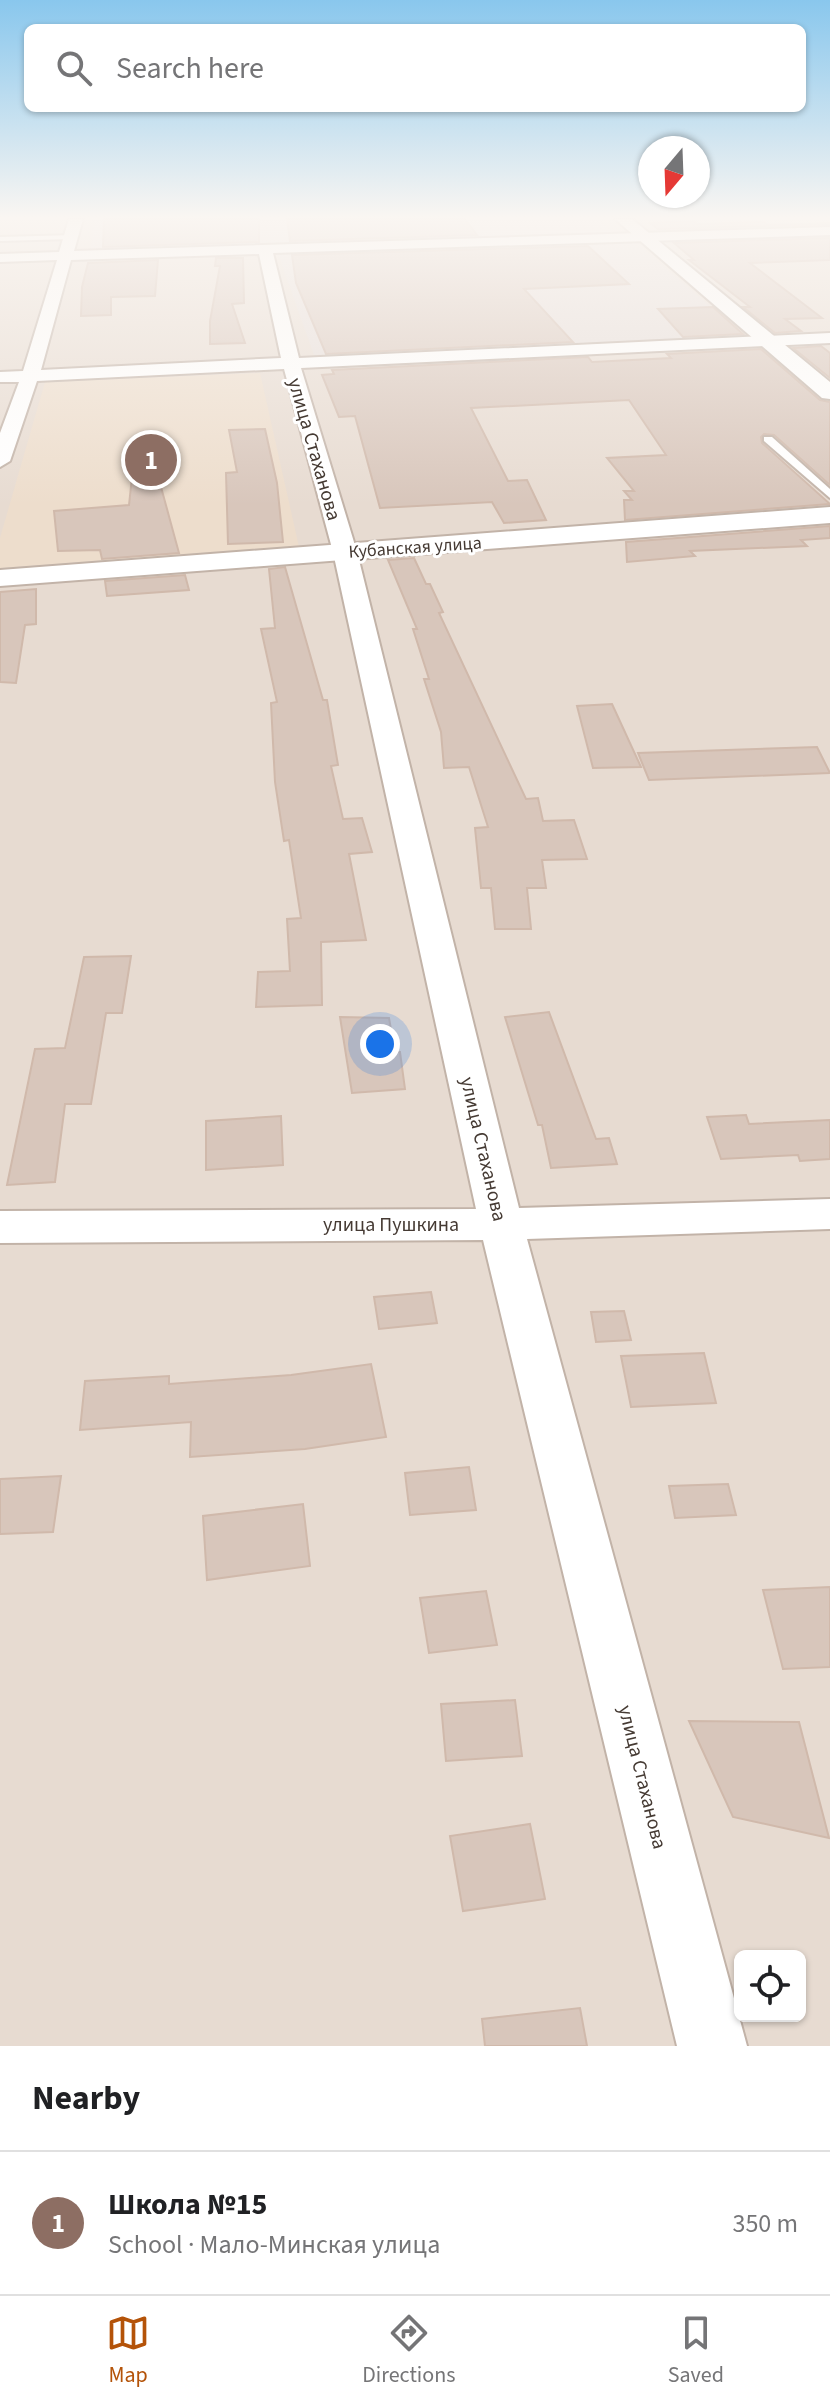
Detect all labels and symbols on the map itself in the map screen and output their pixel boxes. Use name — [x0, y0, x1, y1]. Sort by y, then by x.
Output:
north arrow — [638, 136, 710, 208]
street label: улица Стаханова — [280, 375, 348, 524]
pin: 1 — [125, 430, 177, 490]
street label: Кубанская улица — [348, 530, 482, 565]
your location — [360, 1024, 400, 1064]
street label: улица Стаханова — [453, 1074, 513, 1224]
street label: улица Пушкина — [323, 1211, 459, 1239]
street label: улица Стаханова — [611, 1702, 673, 1852]

